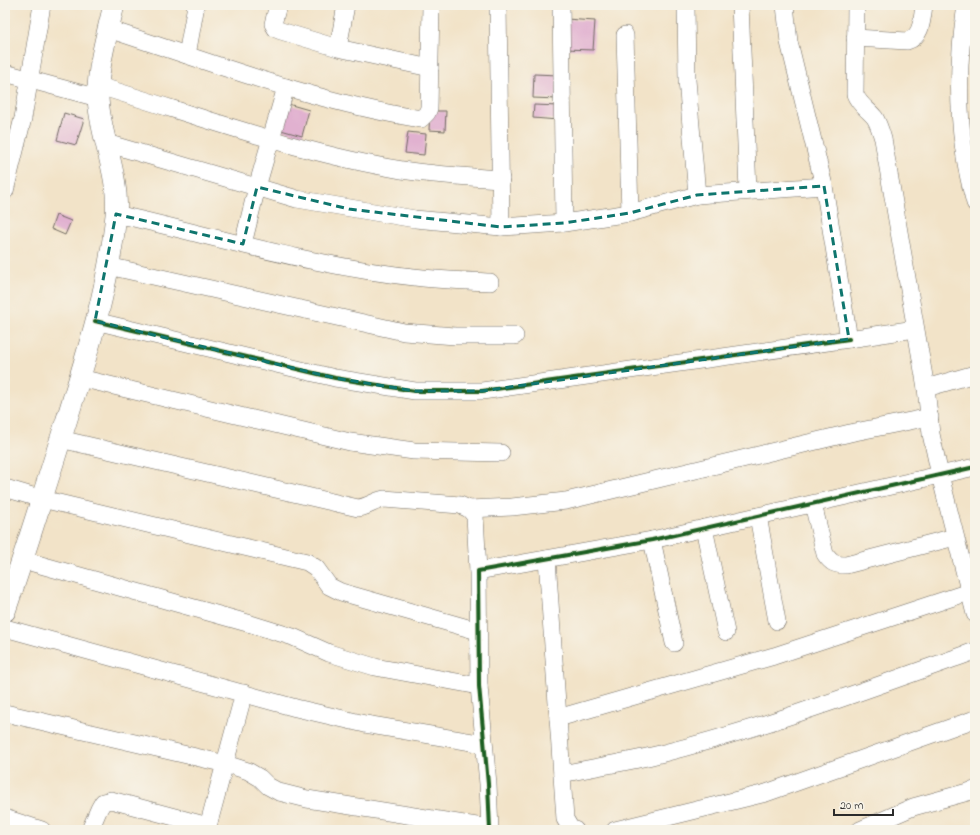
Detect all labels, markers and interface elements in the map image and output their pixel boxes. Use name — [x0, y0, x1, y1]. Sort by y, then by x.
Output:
scale bar — [834, 791, 893, 817]
text: 20 m — [840, 797, 863, 815]

